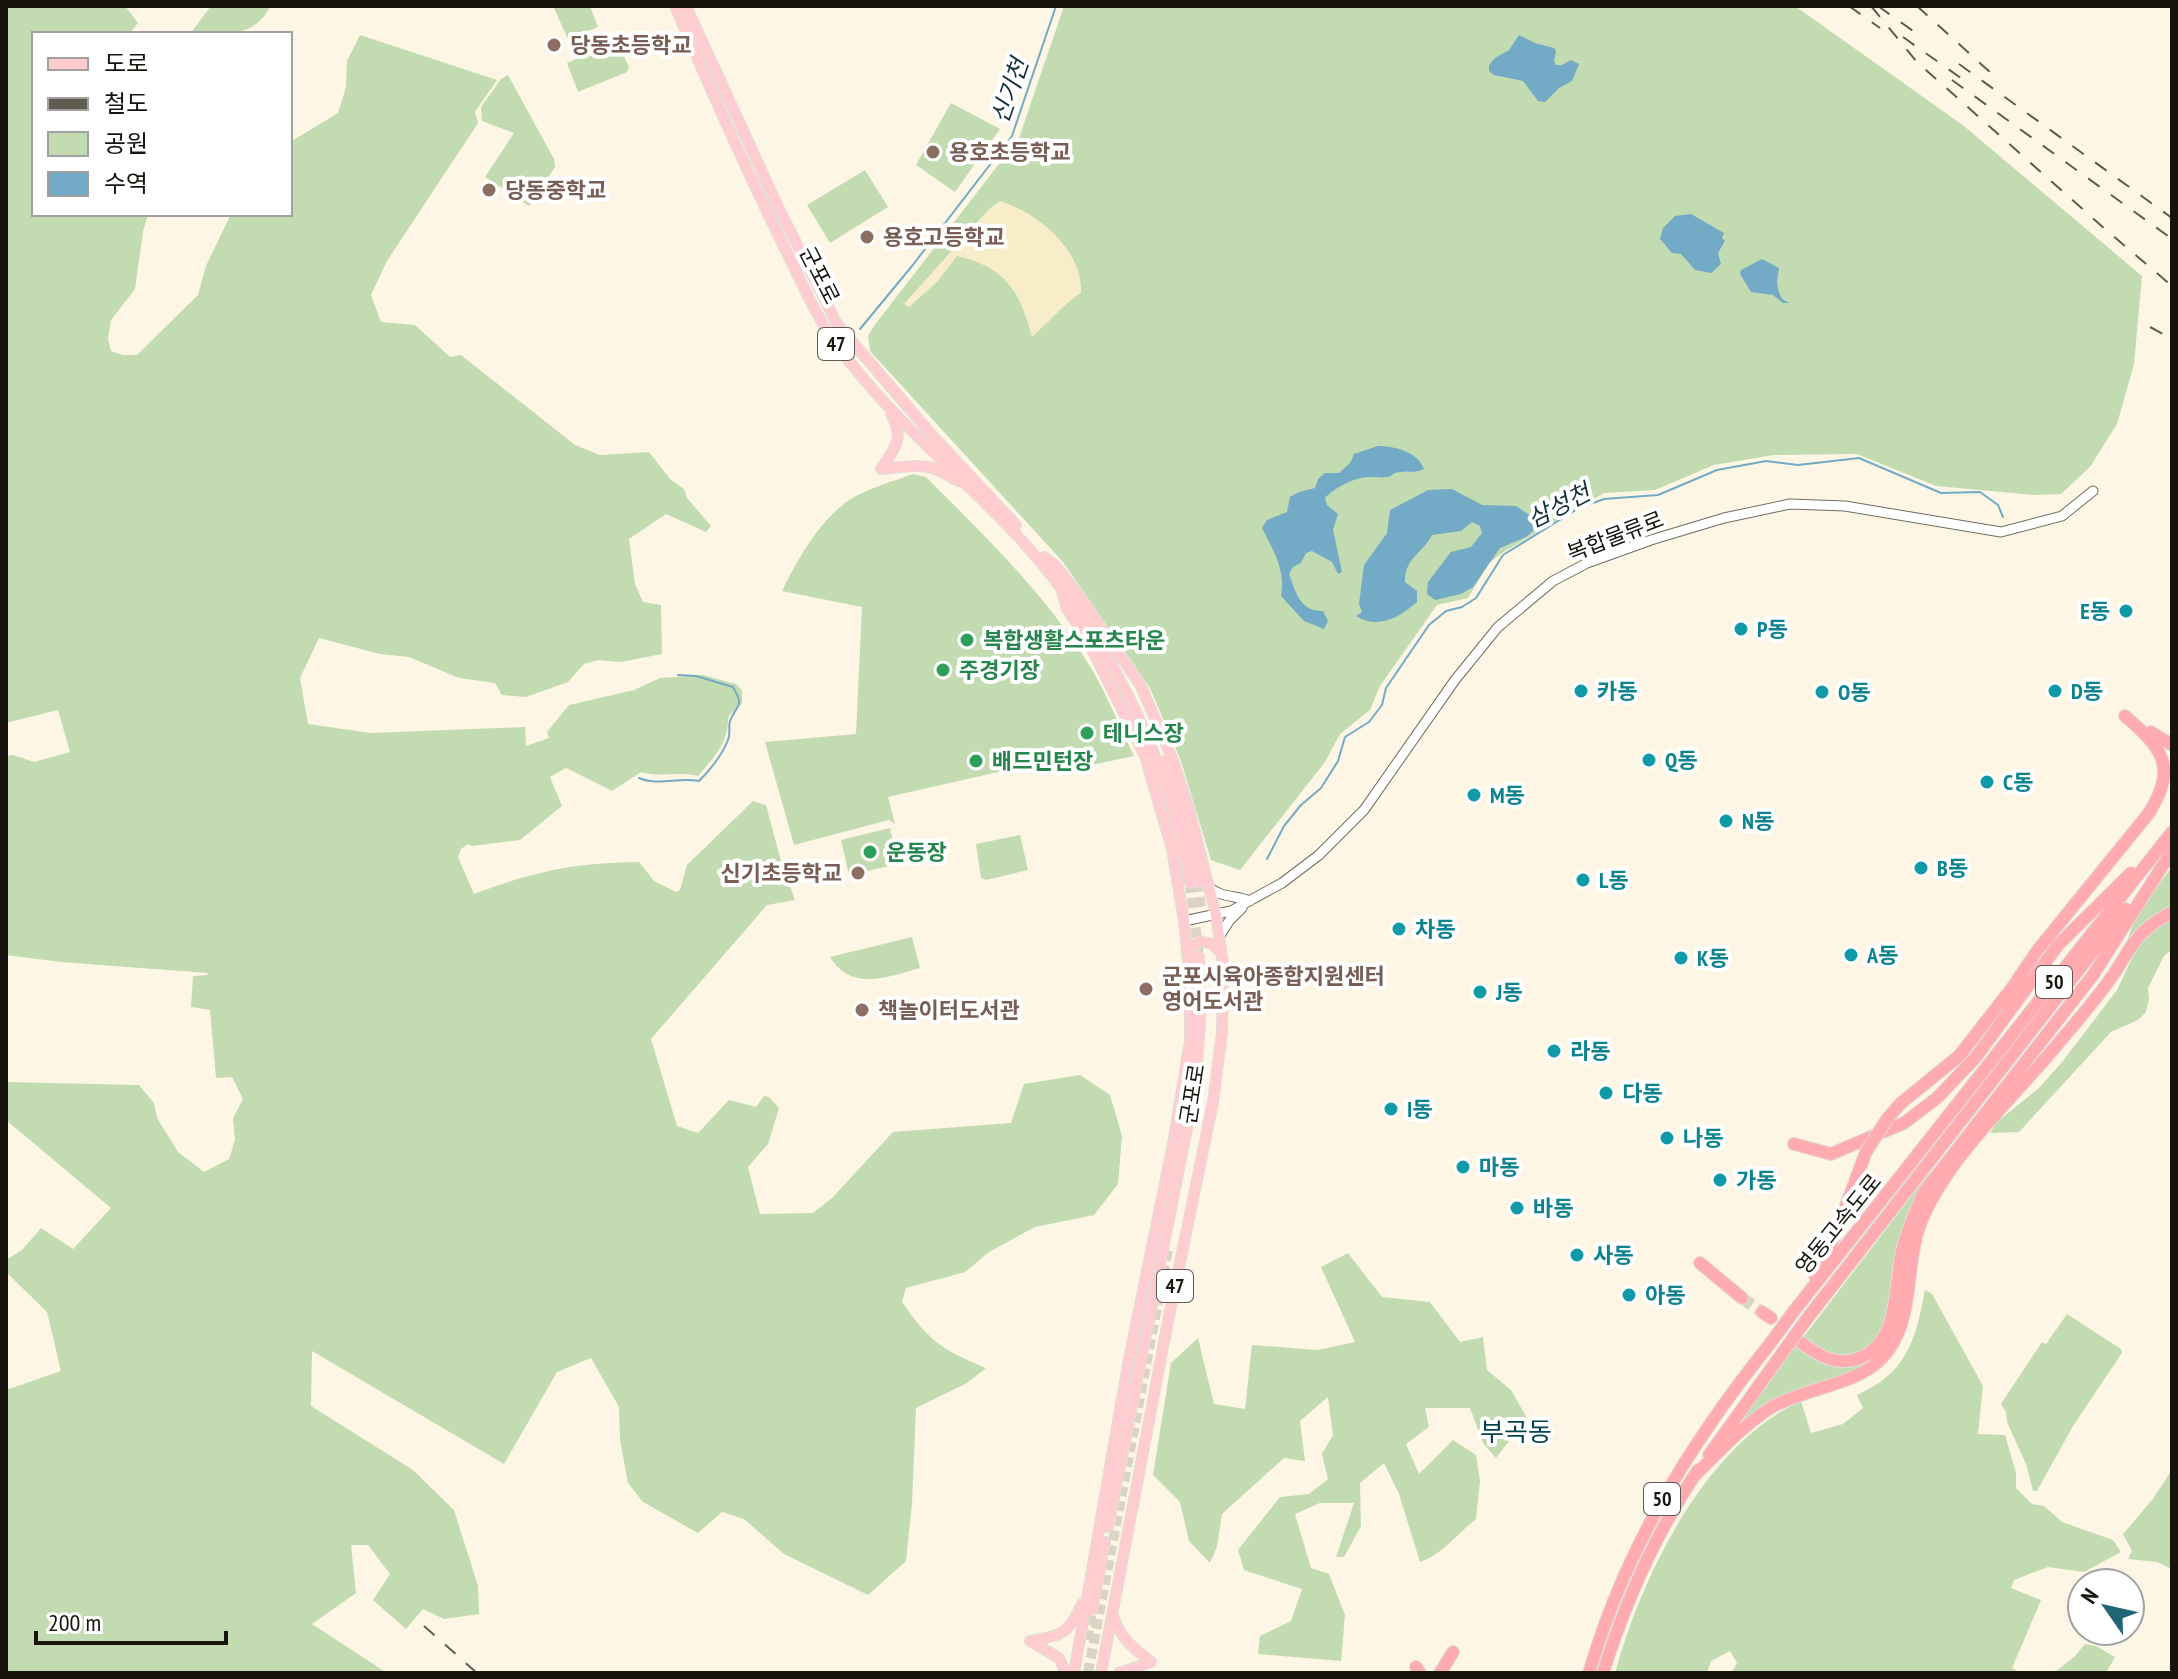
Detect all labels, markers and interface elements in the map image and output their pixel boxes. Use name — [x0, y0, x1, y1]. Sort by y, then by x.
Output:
place label: 당동초등학교 — [570, 31, 691, 59]
legend — [32, 32, 292, 216]
marker: 당동초등학교 — [545, 36, 563, 54]
text: 도로 — [104, 48, 148, 79]
water label: 신기천 — [984, 52, 1036, 127]
text: 철도 — [104, 88, 148, 119]
text: 공원 — [104, 128, 148, 159]
place label: 용호초등학교 — [949, 138, 1070, 166]
marker: 용호초등학교 — [924, 143, 942, 161]
text: 수역 — [104, 168, 148, 199]
place label: 당동중학교 — [505, 176, 606, 204]
marker: 당동중학교 — [480, 181, 498, 199]
place label: 용호고등학교 — [883, 223, 1004, 251]
marker: 용호고등학교 — [858, 228, 876, 246]
street label: 군포로 — [794, 242, 846, 308]
road number: 47 — [818, 328, 854, 360]
water label: 삼성천 — [1522, 475, 1598, 534]
street label: 복합물류로 — [1563, 505, 1667, 567]
place label: E동 — [2080, 597, 2110, 625]
marker: E동 — [2117, 602, 2135, 620]
place label: P동 — [1757, 615, 1788, 643]
marker: P동 — [1732, 620, 1750, 638]
place label: 복합생활스포츠타운 — [983, 626, 1165, 654]
marker: 복합생활스포츠타운 — [958, 631, 976, 649]
place label: 주경기장 — [959, 656, 1040, 684]
marker: 주경기장 — [934, 661, 952, 679]
place label: 카동 — [1597, 677, 1637, 705]
place label: D동 — [2071, 677, 2103, 705]
place label: O동 — [1838, 678, 1870, 706]
marker: 카동 — [1572, 682, 1590, 700]
marker: D동 — [2046, 682, 2064, 700]
marker: O동 — [1813, 683, 1831, 701]
place label: 테니스장 — [1103, 719, 1184, 747]
marker: 테니스장 — [1078, 724, 1096, 742]
place label: Q동 — [1665, 746, 1697, 774]
place label: 배드민턴장 — [992, 747, 1093, 775]
marker: Q동 — [1640, 751, 1658, 769]
marker: 배드민턴장 — [967, 752, 985, 770]
place label: C동 — [2003, 768, 2033, 796]
marker: C동 — [1978, 773, 1996, 791]
place label: M동 — [1490, 781, 1525, 809]
marker: M동 — [1465, 786, 1483, 804]
place label: N동 — [1742, 807, 1774, 835]
marker: N동 — [1717, 812, 1735, 830]
place label: 운동장 — [886, 838, 947, 866]
marker: 운동장 — [861, 843, 879, 861]
place label: B동 — [1937, 854, 1968, 882]
place label: 신기초등학교 — [721, 859, 842, 887]
marker: B동 — [1912, 859, 1930, 877]
marker: 신기초등학교 — [849, 864, 867, 882]
place label: L동 — [1599, 866, 1629, 894]
marker: L동 — [1574, 871, 1592, 889]
place label: 차동 — [1415, 915, 1455, 943]
marker: 차동 — [1390, 920, 1408, 938]
place label: A동 — [1866, 941, 1898, 969]
place label: K동 — [1697, 944, 1729, 972]
marker: A동 — [1842, 946, 1860, 964]
marker: K동 — [1672, 949, 1690, 967]
place label: 군포시육아종합지원센터 영어도서관 — [1162, 962, 1385, 1015]
road number: 50 — [2036, 966, 2072, 998]
place label: J동 — [1495, 978, 1523, 1006]
marker: 군포시육아종합지원센터 영어도서관 — [1137, 980, 1155, 998]
marker: J동 — [1471, 983, 1489, 1001]
place label: 책놀이터도서관 — [878, 996, 1020, 1024]
marker: 책놀이터도서관 — [853, 1001, 871, 1019]
place label: 라동 — [1570, 1037, 1610, 1065]
marker: 라동 — [1545, 1042, 1563, 1060]
street label: 군포로 — [1173, 1062, 1211, 1126]
place label: 다동 — [1622, 1079, 1662, 1107]
marker: 다동 — [1597, 1084, 1615, 1102]
place label: I동 — [1407, 1095, 1432, 1123]
marker: I동 — [1382, 1100, 1400, 1118]
place label: 나동 — [1683, 1124, 1723, 1152]
marker: 나동 — [1658, 1129, 1676, 1147]
place label: 마동 — [1479, 1153, 1519, 1181]
marker: 마동 — [1454, 1158, 1472, 1176]
place label: 가동 — [1736, 1166, 1776, 1194]
street label: 영동고속도로 — [1789, 1168, 1887, 1280]
marker: 가동 — [1711, 1171, 1729, 1189]
place label: 바동 — [1533, 1194, 1573, 1222]
marker: 바동 — [1508, 1199, 1526, 1217]
place label: 사동 — [1593, 1241, 1633, 1269]
marker: 사동 — [1568, 1246, 1586, 1264]
road number: 47 — [1157, 1270, 1193, 1302]
place label: 아동 — [1645, 1281, 1685, 1309]
marker: 아동 — [1620, 1286, 1638, 1304]
district label: 부곡동 — [1480, 1415, 1552, 1448]
road number: 50 — [1644, 1483, 1680, 1515]
north arrow — [2066, 1567, 2146, 1647]
text: N — [2074, 1583, 2104, 1609]
scale bar — [36, 1595, 226, 1645]
text: 200 m — [48, 1607, 101, 1638]

